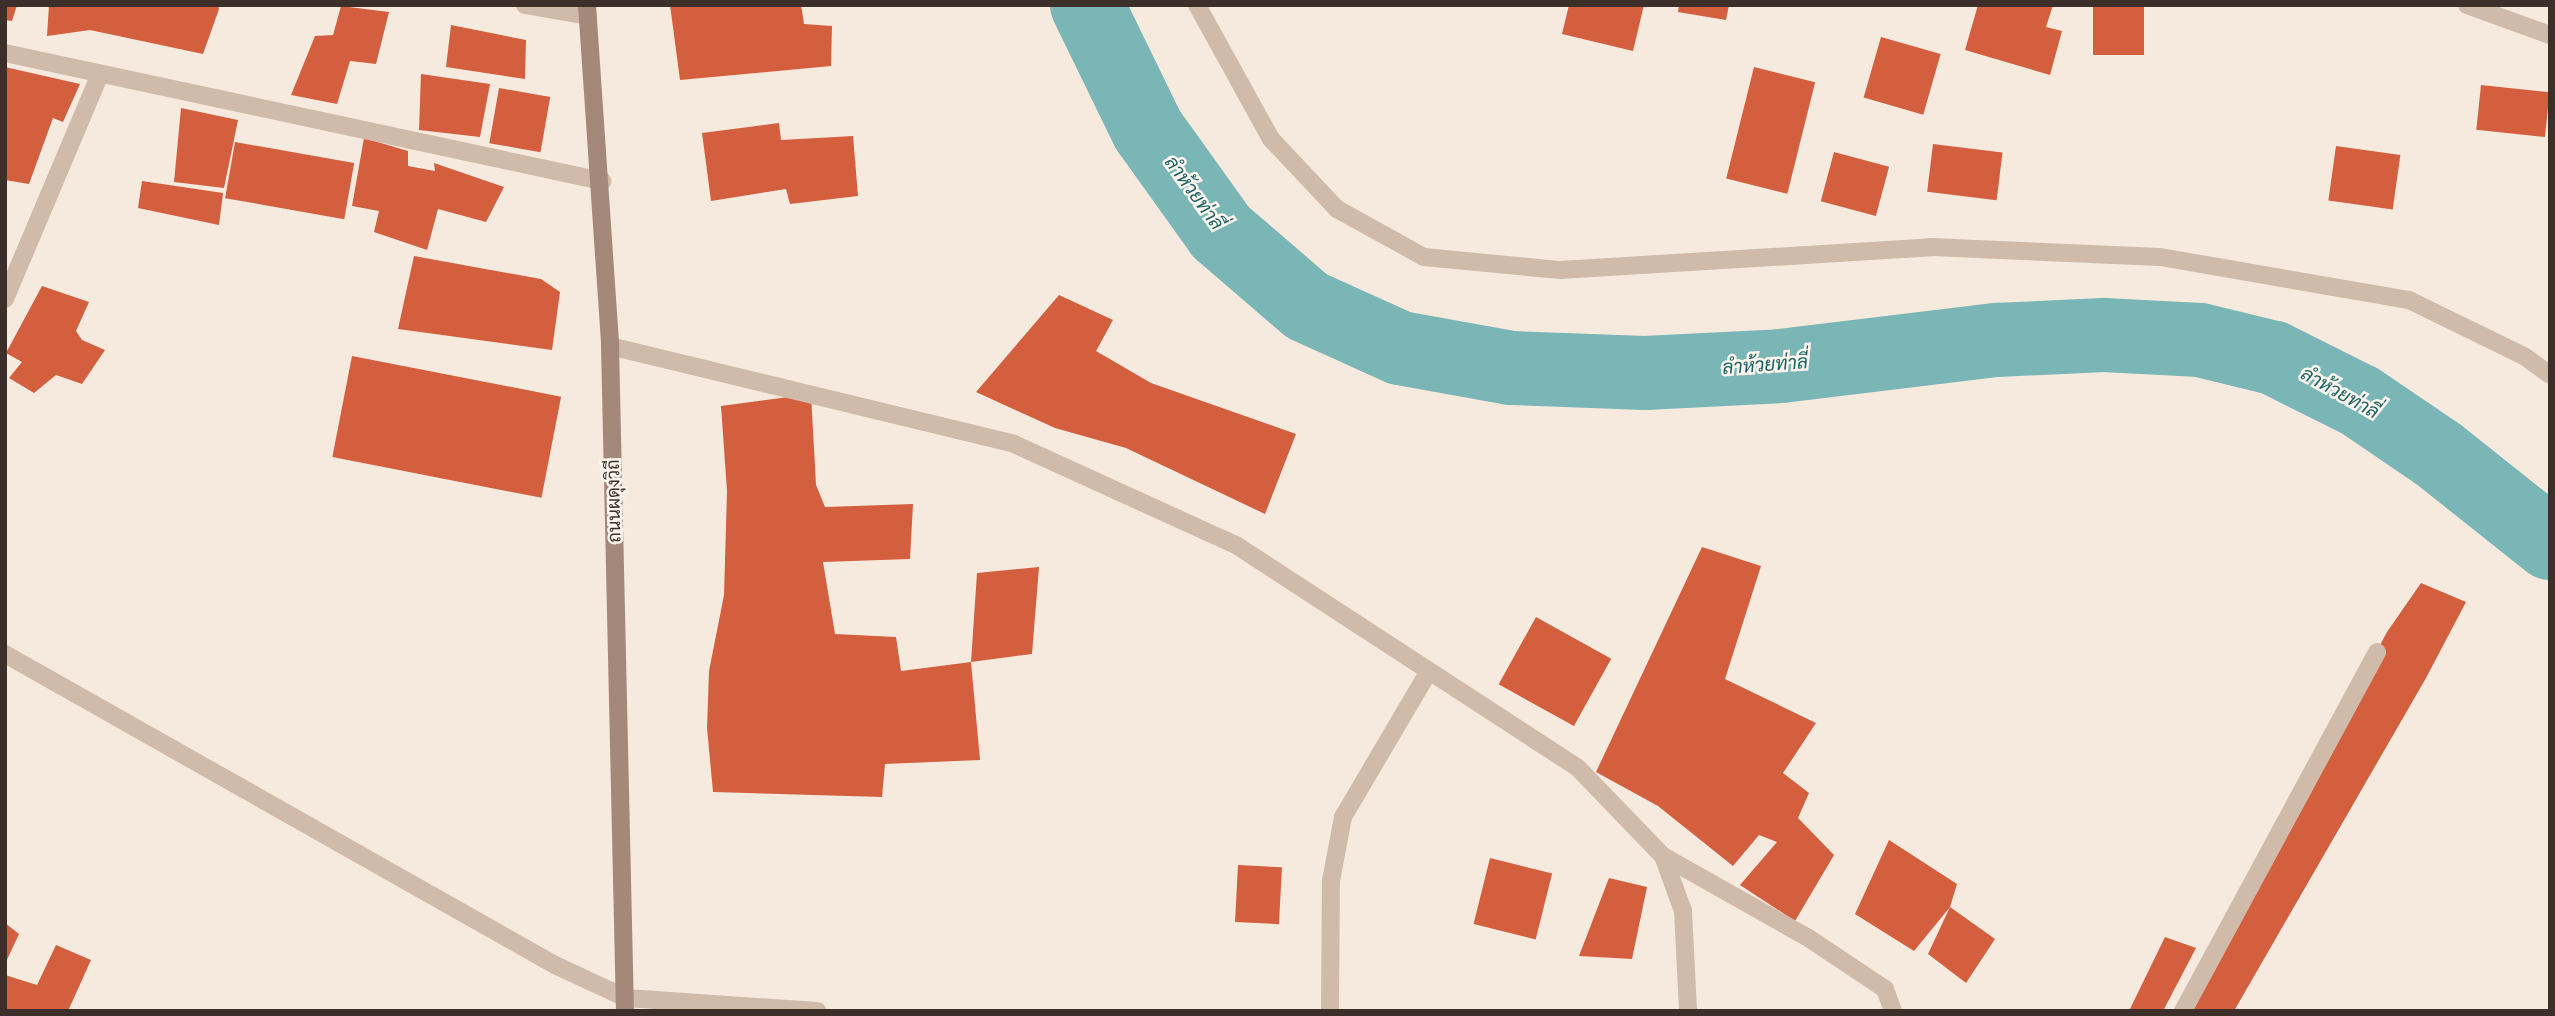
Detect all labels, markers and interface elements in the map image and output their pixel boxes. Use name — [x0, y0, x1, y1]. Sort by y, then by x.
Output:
water label: ลำห้วยท่าลี่ — [1160, 152, 1228, 234]
water label: ลำห้วยท่าลี่ — [1721, 351, 1809, 379]
water label: ลำห้วยท่าลี่ — [2297, 362, 2383, 424]
street label: ถนนผดุงวิถี — [602, 459, 626, 543]

